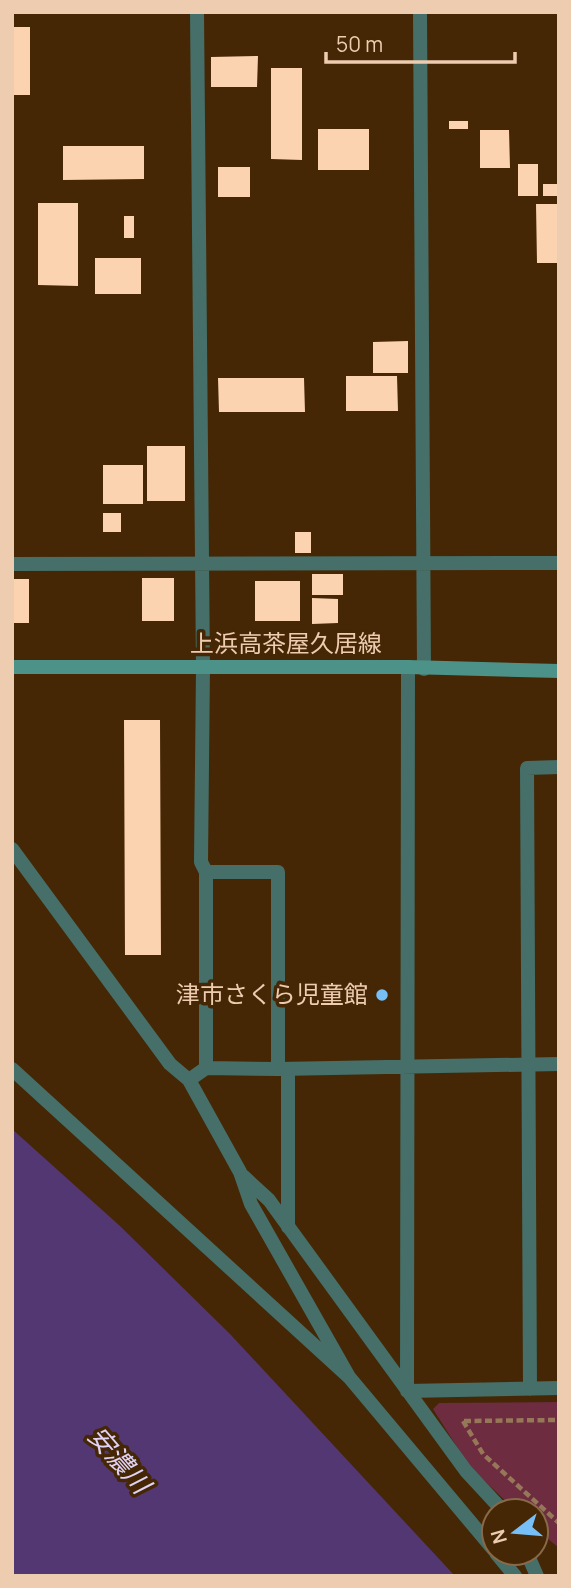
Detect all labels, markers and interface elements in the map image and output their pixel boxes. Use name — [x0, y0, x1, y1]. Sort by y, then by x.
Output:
scale bar — [326, 21, 515, 65]
text: 50 m — [336, 30, 383, 58]
street label: 上浜高茶屋久居線 — [190, 626, 382, 659]
place label: 津市さくら児童館 — [176, 977, 368, 1010]
marker: 津市さくら児童館 — [374, 987, 390, 1003]
water label: 安濃川 — [81, 1418, 161, 1503]
north arrow — [480, 1497, 550, 1567]
text: N — [484, 1527, 513, 1547]

